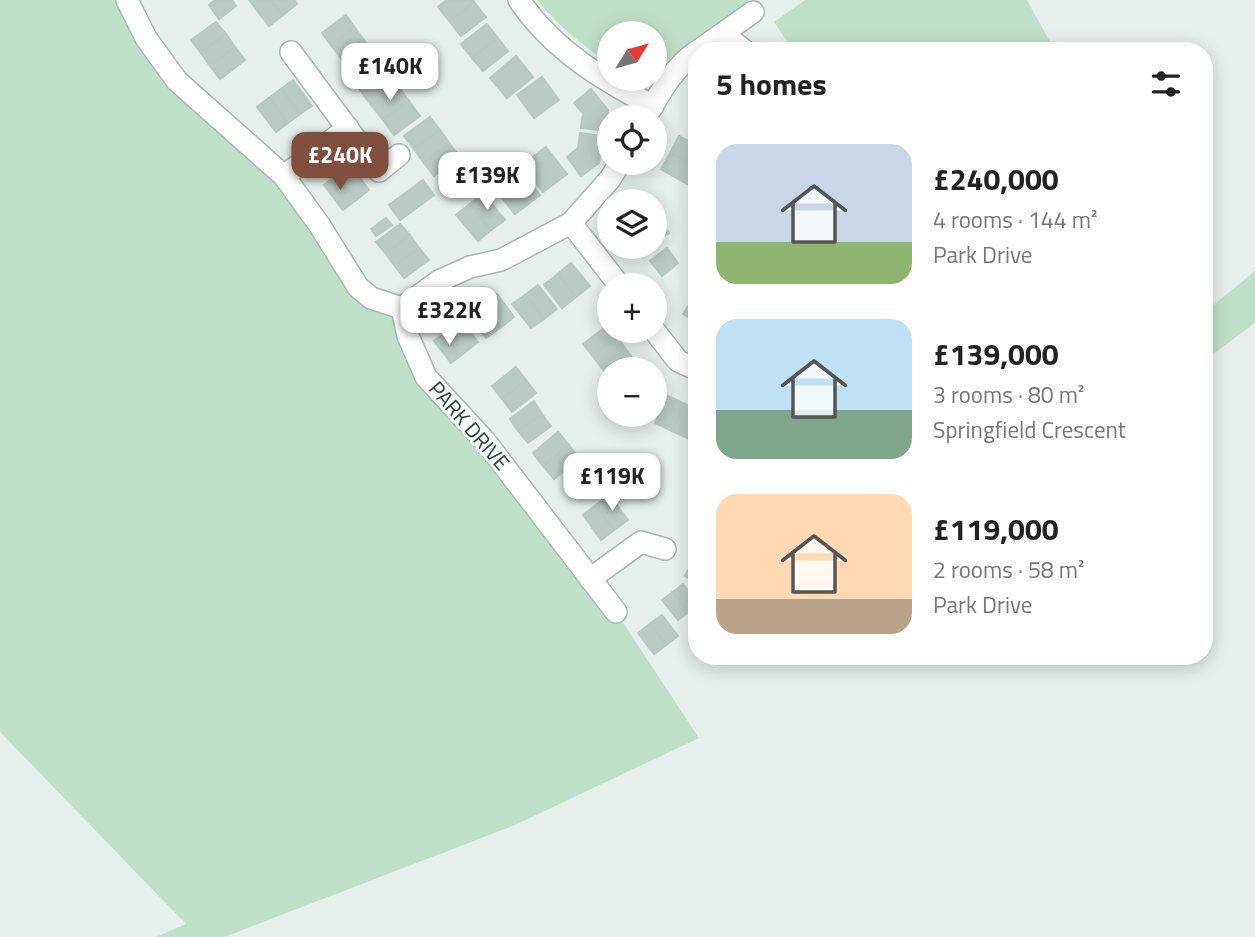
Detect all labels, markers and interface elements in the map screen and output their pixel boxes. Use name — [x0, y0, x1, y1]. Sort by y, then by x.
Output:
north arrow — [597, 21, 667, 91]
map controls — [597, 21, 667, 427]
pin: £140K — [341, 43, 439, 103]
text: £140K — [357, 48, 423, 83]
text: 5 homes — [716, 61, 827, 107]
icon: filters — [1147, 65, 1185, 103]
button: locate — [597, 105, 667, 175]
pin: £240K — [291, 132, 389, 192]
text: £240K — [307, 137, 373, 172]
pin: £139K — [438, 152, 536, 212]
text: £240,000 — [933, 156, 1059, 202]
text: £139K — [454, 157, 520, 192]
icon: home — [772, 172, 856, 256]
button: layers — [597, 189, 667, 259]
text: 4 rooms · 144 m² — [933, 202, 1097, 237]
text: Park Drive — [933, 237, 1032, 272]
button: + — [597, 273, 667, 343]
pin: £322K — [400, 288, 498, 347]
text: £322K — [416, 292, 482, 327]
text: £139,000 — [933, 331, 1059, 377]
icon: home — [772, 347, 856, 431]
button: − — [597, 357, 667, 427]
street label: PARK DRIVE — [422, 374, 518, 477]
text: 3 rooms · 80 m² — [933, 377, 1084, 412]
text: Springfield Crescent — [933, 412, 1126, 447]
pin: £119K — [563, 454, 661, 513]
text: £119K — [579, 458, 645, 493]
text: £119,000 — [933, 506, 1059, 552]
icon: home — [772, 522, 856, 606]
text: 2 rooms · 58 m² — [933, 552, 1084, 587]
text: Park Drive — [933, 587, 1032, 622]

